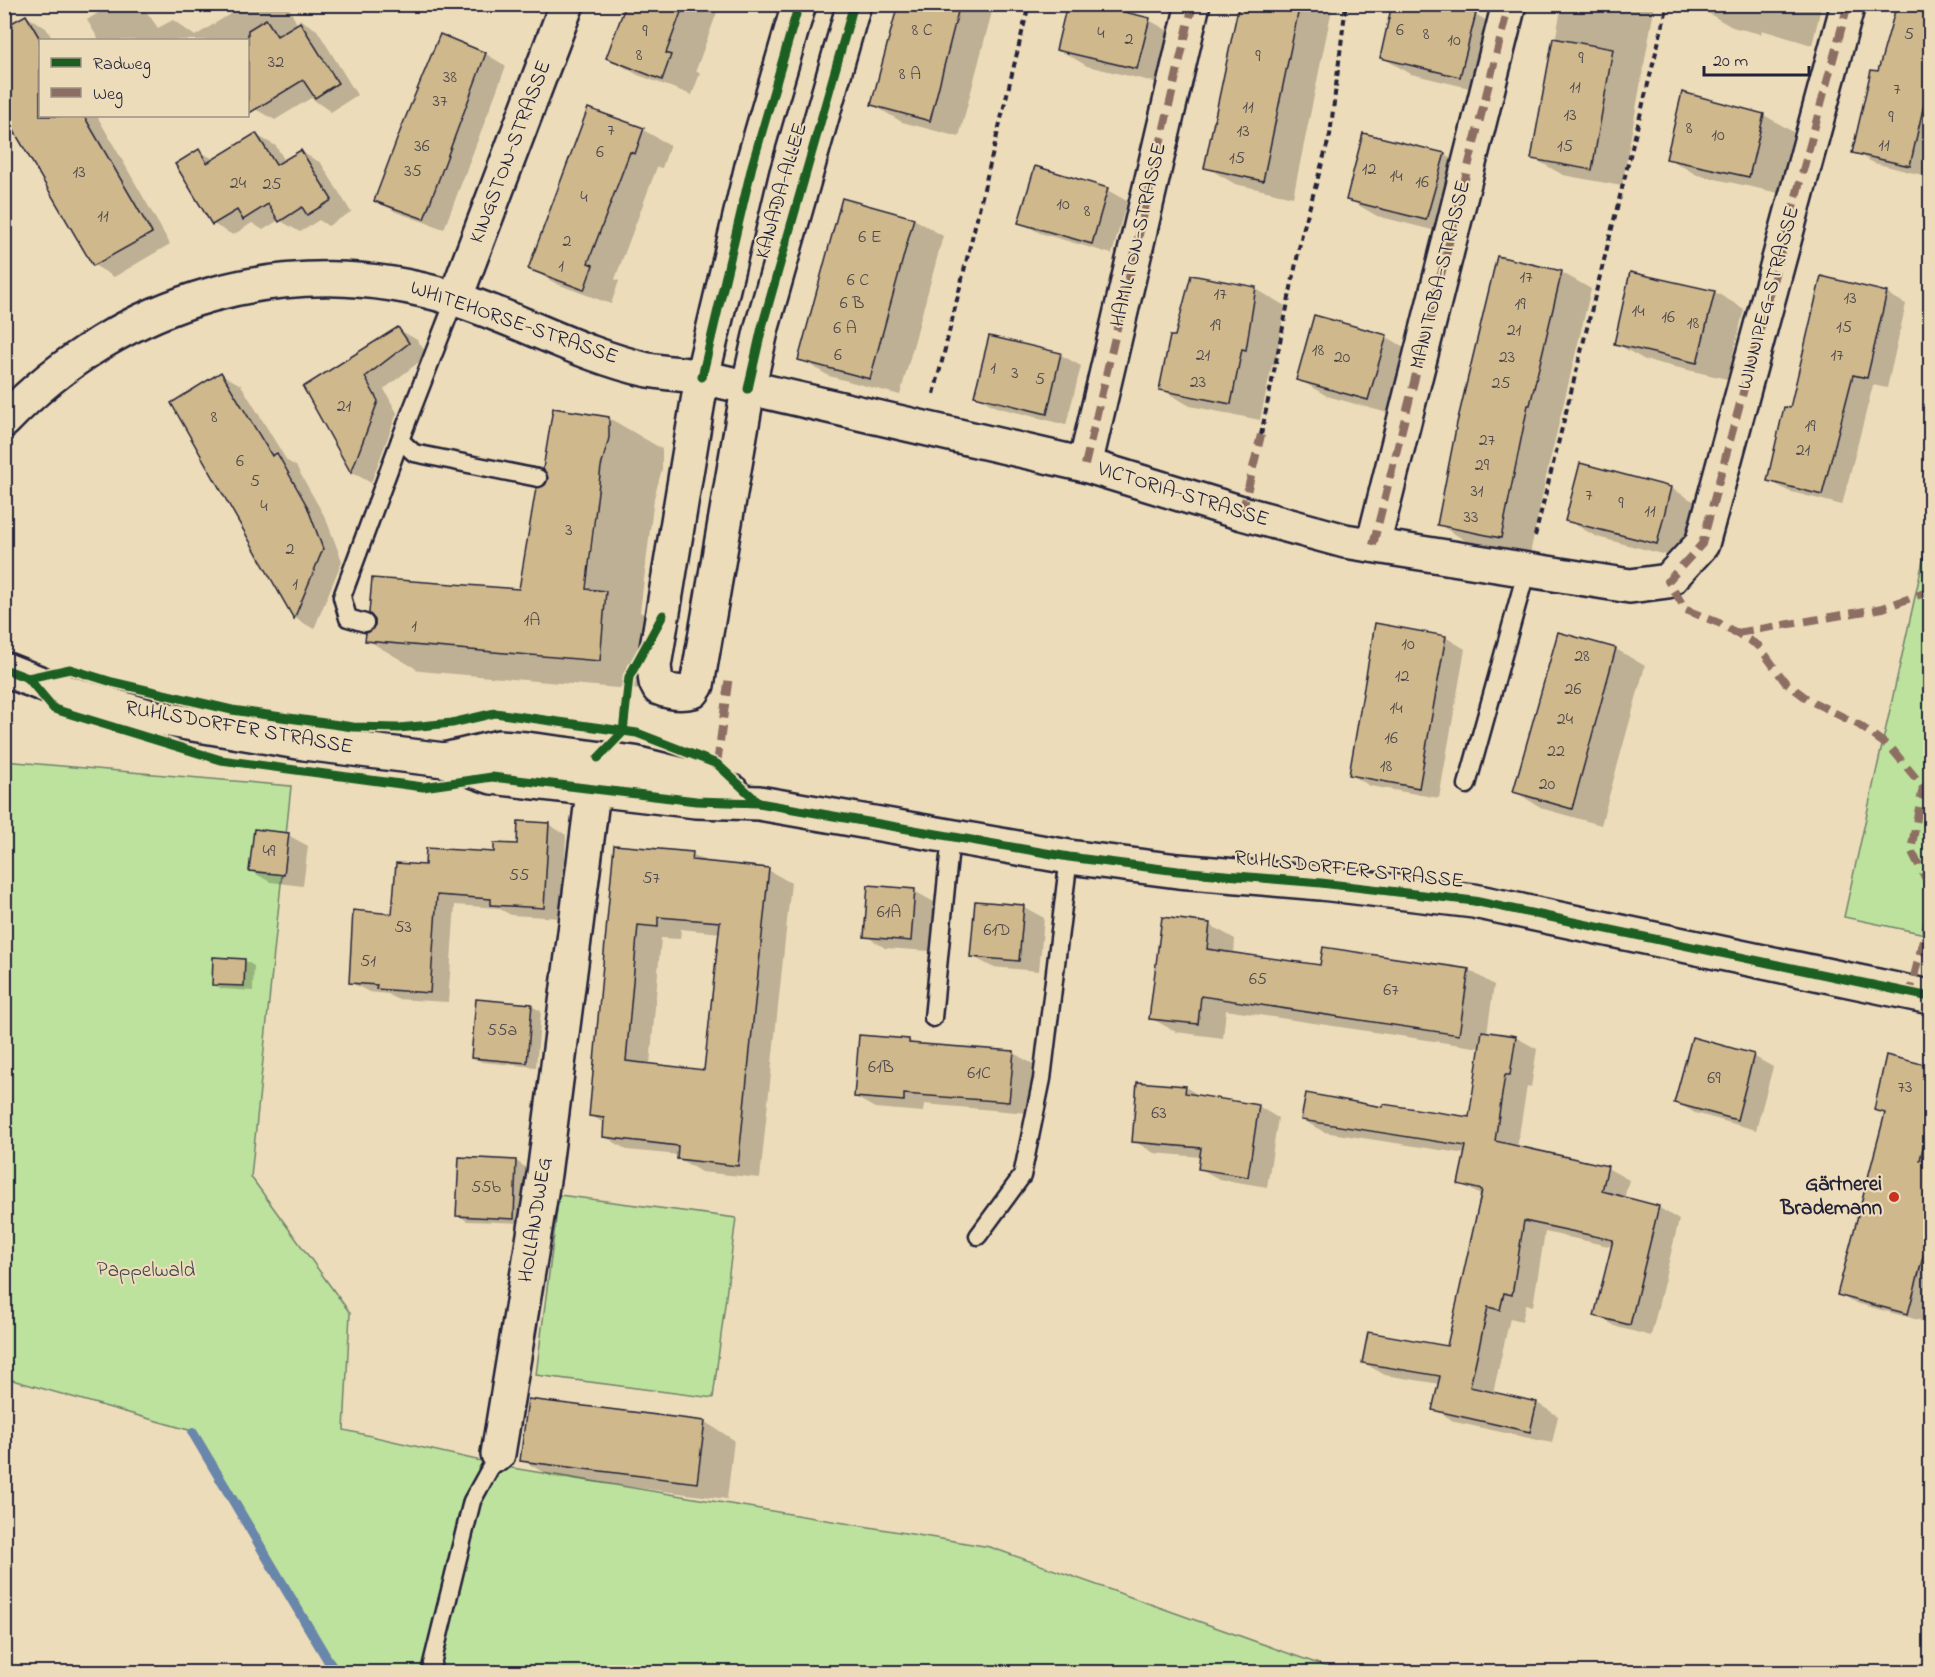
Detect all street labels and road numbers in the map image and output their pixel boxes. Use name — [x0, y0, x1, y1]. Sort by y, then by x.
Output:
street label: KINGSTON-STRASSE — [462, 56, 560, 248]
street label: KANADA-ALLEE — [748, 119, 816, 263]
street label: HAMILTON-STRASSE — [1103, 140, 1175, 330]
street label: MANITOBA-STRASSE — [1403, 177, 1479, 373]
street label: WINNIPEG-STRASSE — [1730, 203, 1808, 393]
street label: WHITEHORSE-STRASSE — [406, 273, 622, 373]
street label: VICTORIA-STRASSE — [1093, 454, 1273, 535]
street label: RUHLSDORFER STRASSE — [123, 693, 355, 763]
street label: RUHLSDORFER STRASSE — [1233, 843, 1465, 897]
street label: HOLLANDWEG — [511, 1155, 561, 1285]

